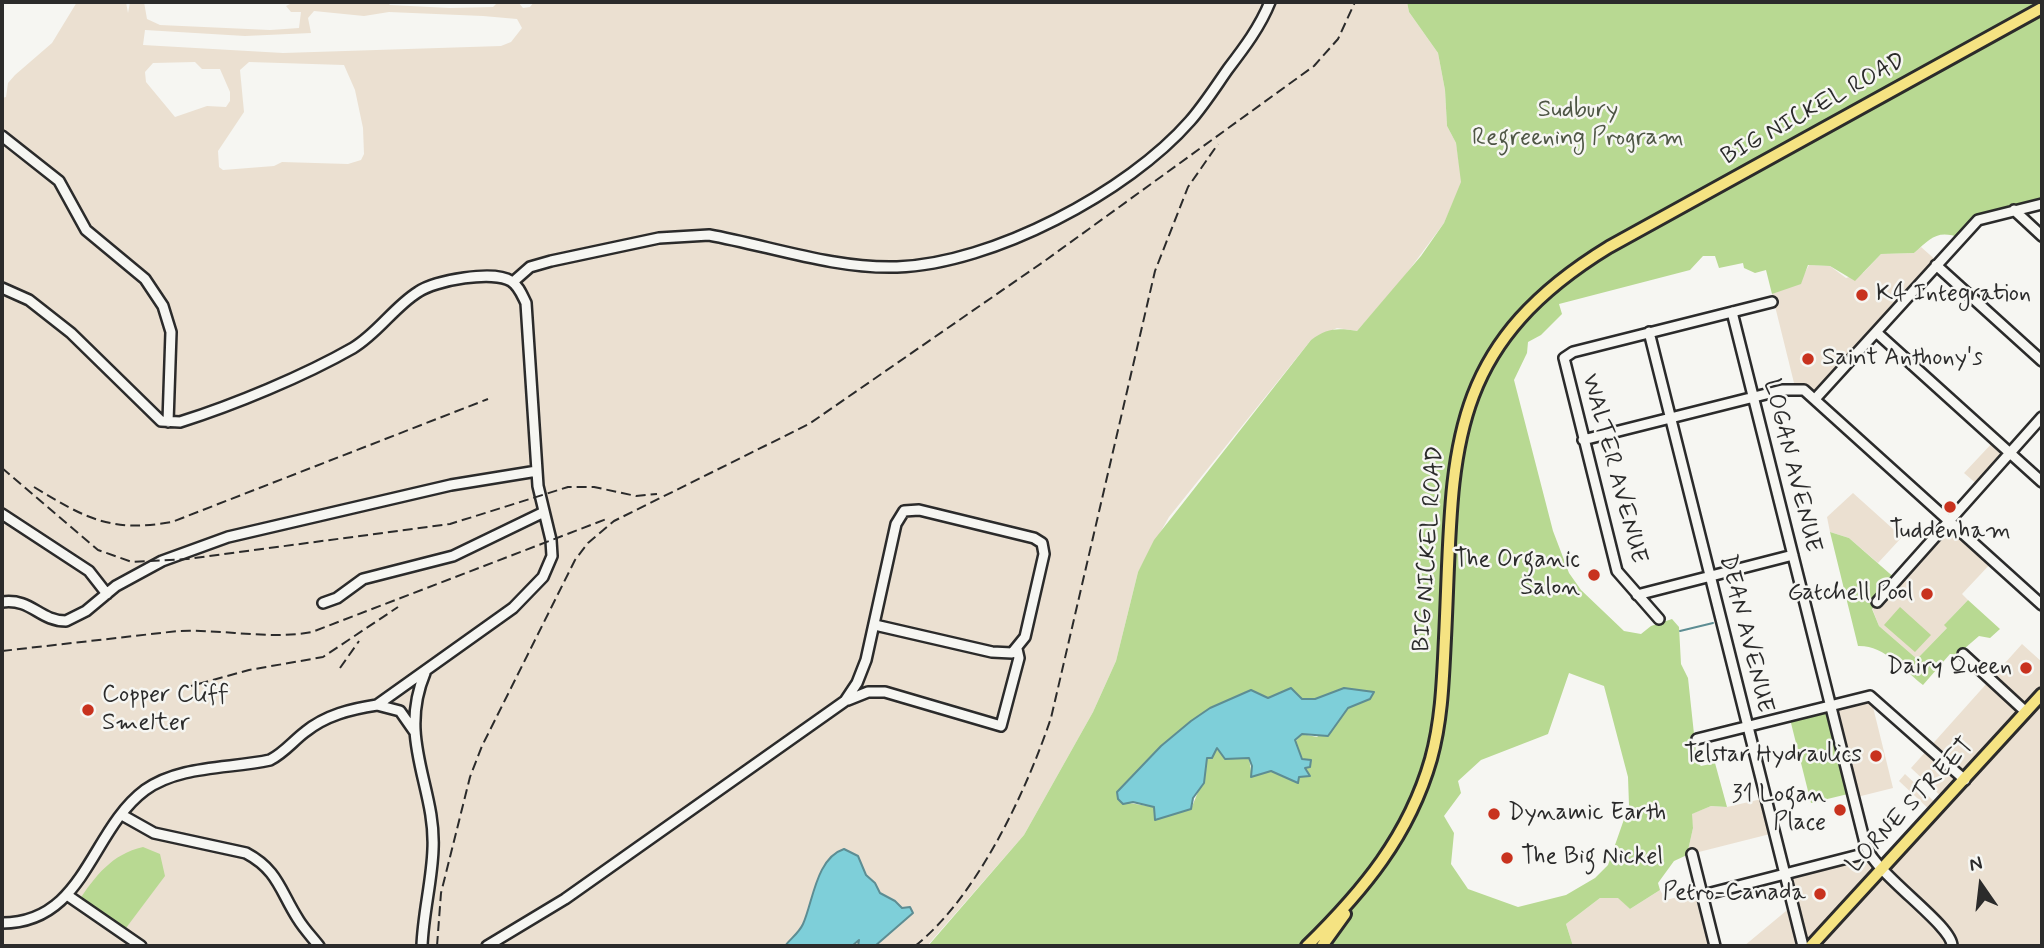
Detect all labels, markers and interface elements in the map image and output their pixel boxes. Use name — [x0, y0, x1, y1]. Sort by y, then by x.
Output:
street label: BIG NICKEL ROAD — [1717, 47, 1911, 173]
park label: Sudbury Regreening Program — [1472, 97, 1684, 153]
place label: K4 Integration — [1876, 281, 2031, 309]
marker: K4 Integration — [1854, 287, 1870, 303]
place label: Saint Anthony's — [1822, 345, 1983, 373]
marker: Saint Anthony's — [1800, 351, 1816, 367]
street label: WALTER AVENUE — [1574, 371, 1652, 567]
street label: LOGAN AVENUE — [1756, 376, 1826, 556]
street label: BIG NICKEL ROAD — [1408, 445, 1452, 653]
marker: Tuddenham — [1942, 499, 1958, 515]
place label: Tuddenham — [1889, 518, 2011, 546]
place label: The Organic Salon — [1454, 547, 1580, 603]
street label: DEAN AVENUE — [1711, 552, 1779, 716]
marker: The Organic Salon — [1586, 567, 1602, 583]
place label: Gatchell Pool — [1787, 580, 1913, 608]
marker: Gatchell Pool — [1919, 586, 1935, 602]
place label: Dairy Queen — [1887, 654, 2012, 682]
marker: Dairy Queen — [2018, 660, 2034, 676]
place label: Copper Cliff Smelter — [102, 682, 229, 738]
marker: Copper Cliff Smelter — [80, 702, 96, 718]
street label: LORNE STREET — [1841, 733, 1981, 879]
place label: Telstar Hydraulics — [1684, 742, 1862, 770]
marker: Telstar Hydraulics — [1868, 748, 1884, 764]
place label: 31 Logan Place — [1732, 782, 1826, 838]
place label: Dynamic Earth — [1508, 800, 1666, 828]
marker: 31 Logan Place — [1832, 802, 1848, 818]
marker: Dynamic Earth — [1486, 806, 1502, 822]
place label: The Big Nickel — [1521, 844, 1663, 872]
marker: The Big Nickel — [1499, 850, 1515, 866]
north arrow — [1946, 850, 2016, 920]
place label: Petro-Canada — [1663, 880, 1806, 908]
marker: Petro-Canada — [1812, 886, 1828, 902]

